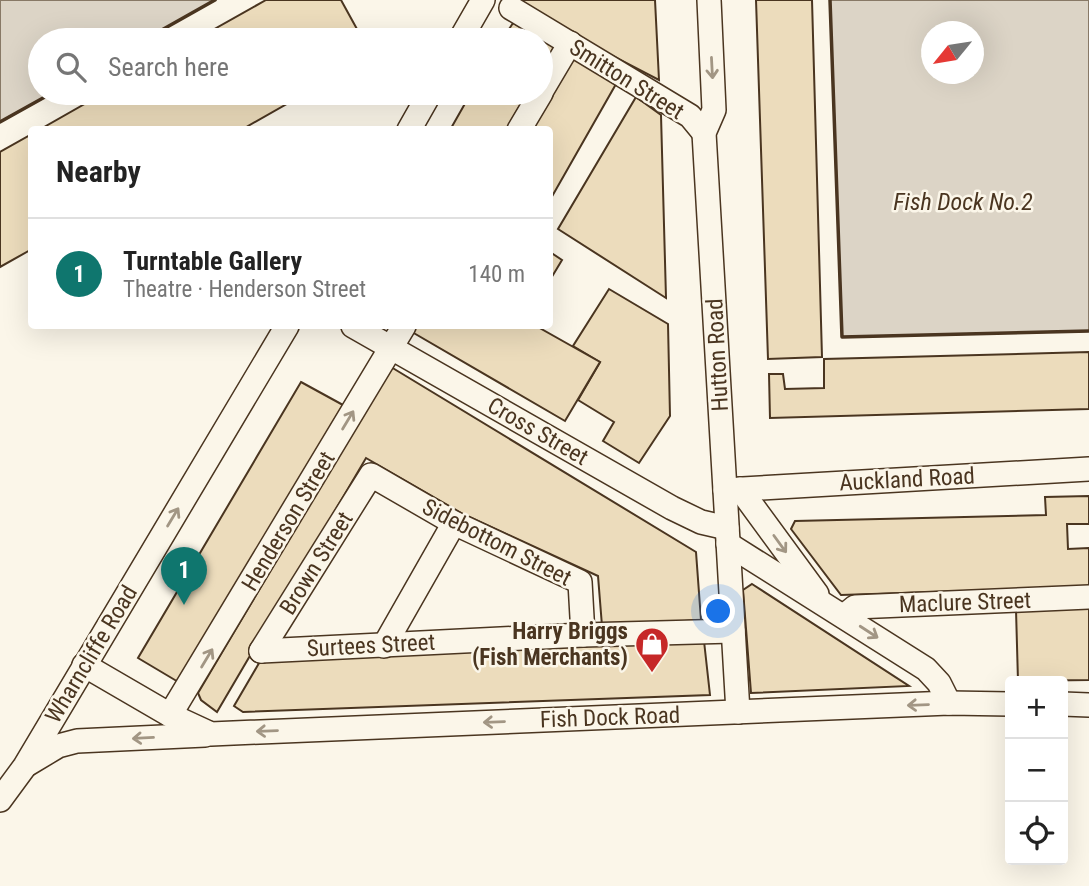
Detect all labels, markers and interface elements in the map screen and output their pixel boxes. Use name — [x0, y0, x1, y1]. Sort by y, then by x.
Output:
north arrow — [921, 21, 984, 84]
search box — [28, 28, 553, 105]
street label: Smitton Street — [565, 34, 689, 125]
icon: search — [52, 48, 90, 86]
text: Search here — [108, 52, 229, 82]
one-way arrow — [706, 56, 719, 79]
text: Nearby — [56, 154, 141, 189]
water label: Fish Dock No.2 — [893, 188, 1033, 216]
text: Turntable Gallery — [123, 246, 302, 276]
text: 1 — [73, 261, 85, 288]
text: 140 m — [468, 261, 525, 288]
text: Theatre · Henderson Street — [123, 276, 366, 303]
street label: Hutton Road — [701, 298, 734, 412]
street label: Cross Street — [483, 392, 593, 471]
one-way arrow — [341, 410, 355, 430]
street label: Henderson Street — [236, 447, 341, 596]
street label: Auckland Road — [839, 462, 975, 497]
street label: Sidebottom Street — [418, 493, 576, 592]
street label: Brown Street — [274, 507, 359, 620]
one-way arrow — [166, 508, 180, 528]
one-way arrow — [773, 534, 788, 553]
pin: 1 — [161, 547, 207, 605]
street label: Wharncliffe Road — [40, 581, 143, 728]
street label: Maclure Street — [899, 587, 1032, 618]
your location — [701, 594, 735, 628]
place label: Harry Briggs (Fish Merchants) — [472, 618, 628, 671]
shop icon: Harry Briggs (Fish Merchants) — [633, 625, 671, 674]
one-way arrow — [859, 625, 878, 640]
street label: Surtees Street — [306, 629, 436, 662]
one-way arrow — [200, 648, 214, 668]
map controls — [1005, 676, 1068, 865]
button: + — [1005, 676, 1068, 739]
one-way arrow — [906, 698, 929, 711]
street label: Fish Dock Road — [539, 702, 681, 733]
one-way arrow — [483, 715, 506, 728]
one-way arrow — [256, 725, 279, 738]
one-way arrow — [131, 731, 154, 744]
button: − — [1005, 739, 1068, 802]
button: locate — [1005, 802, 1068, 865]

